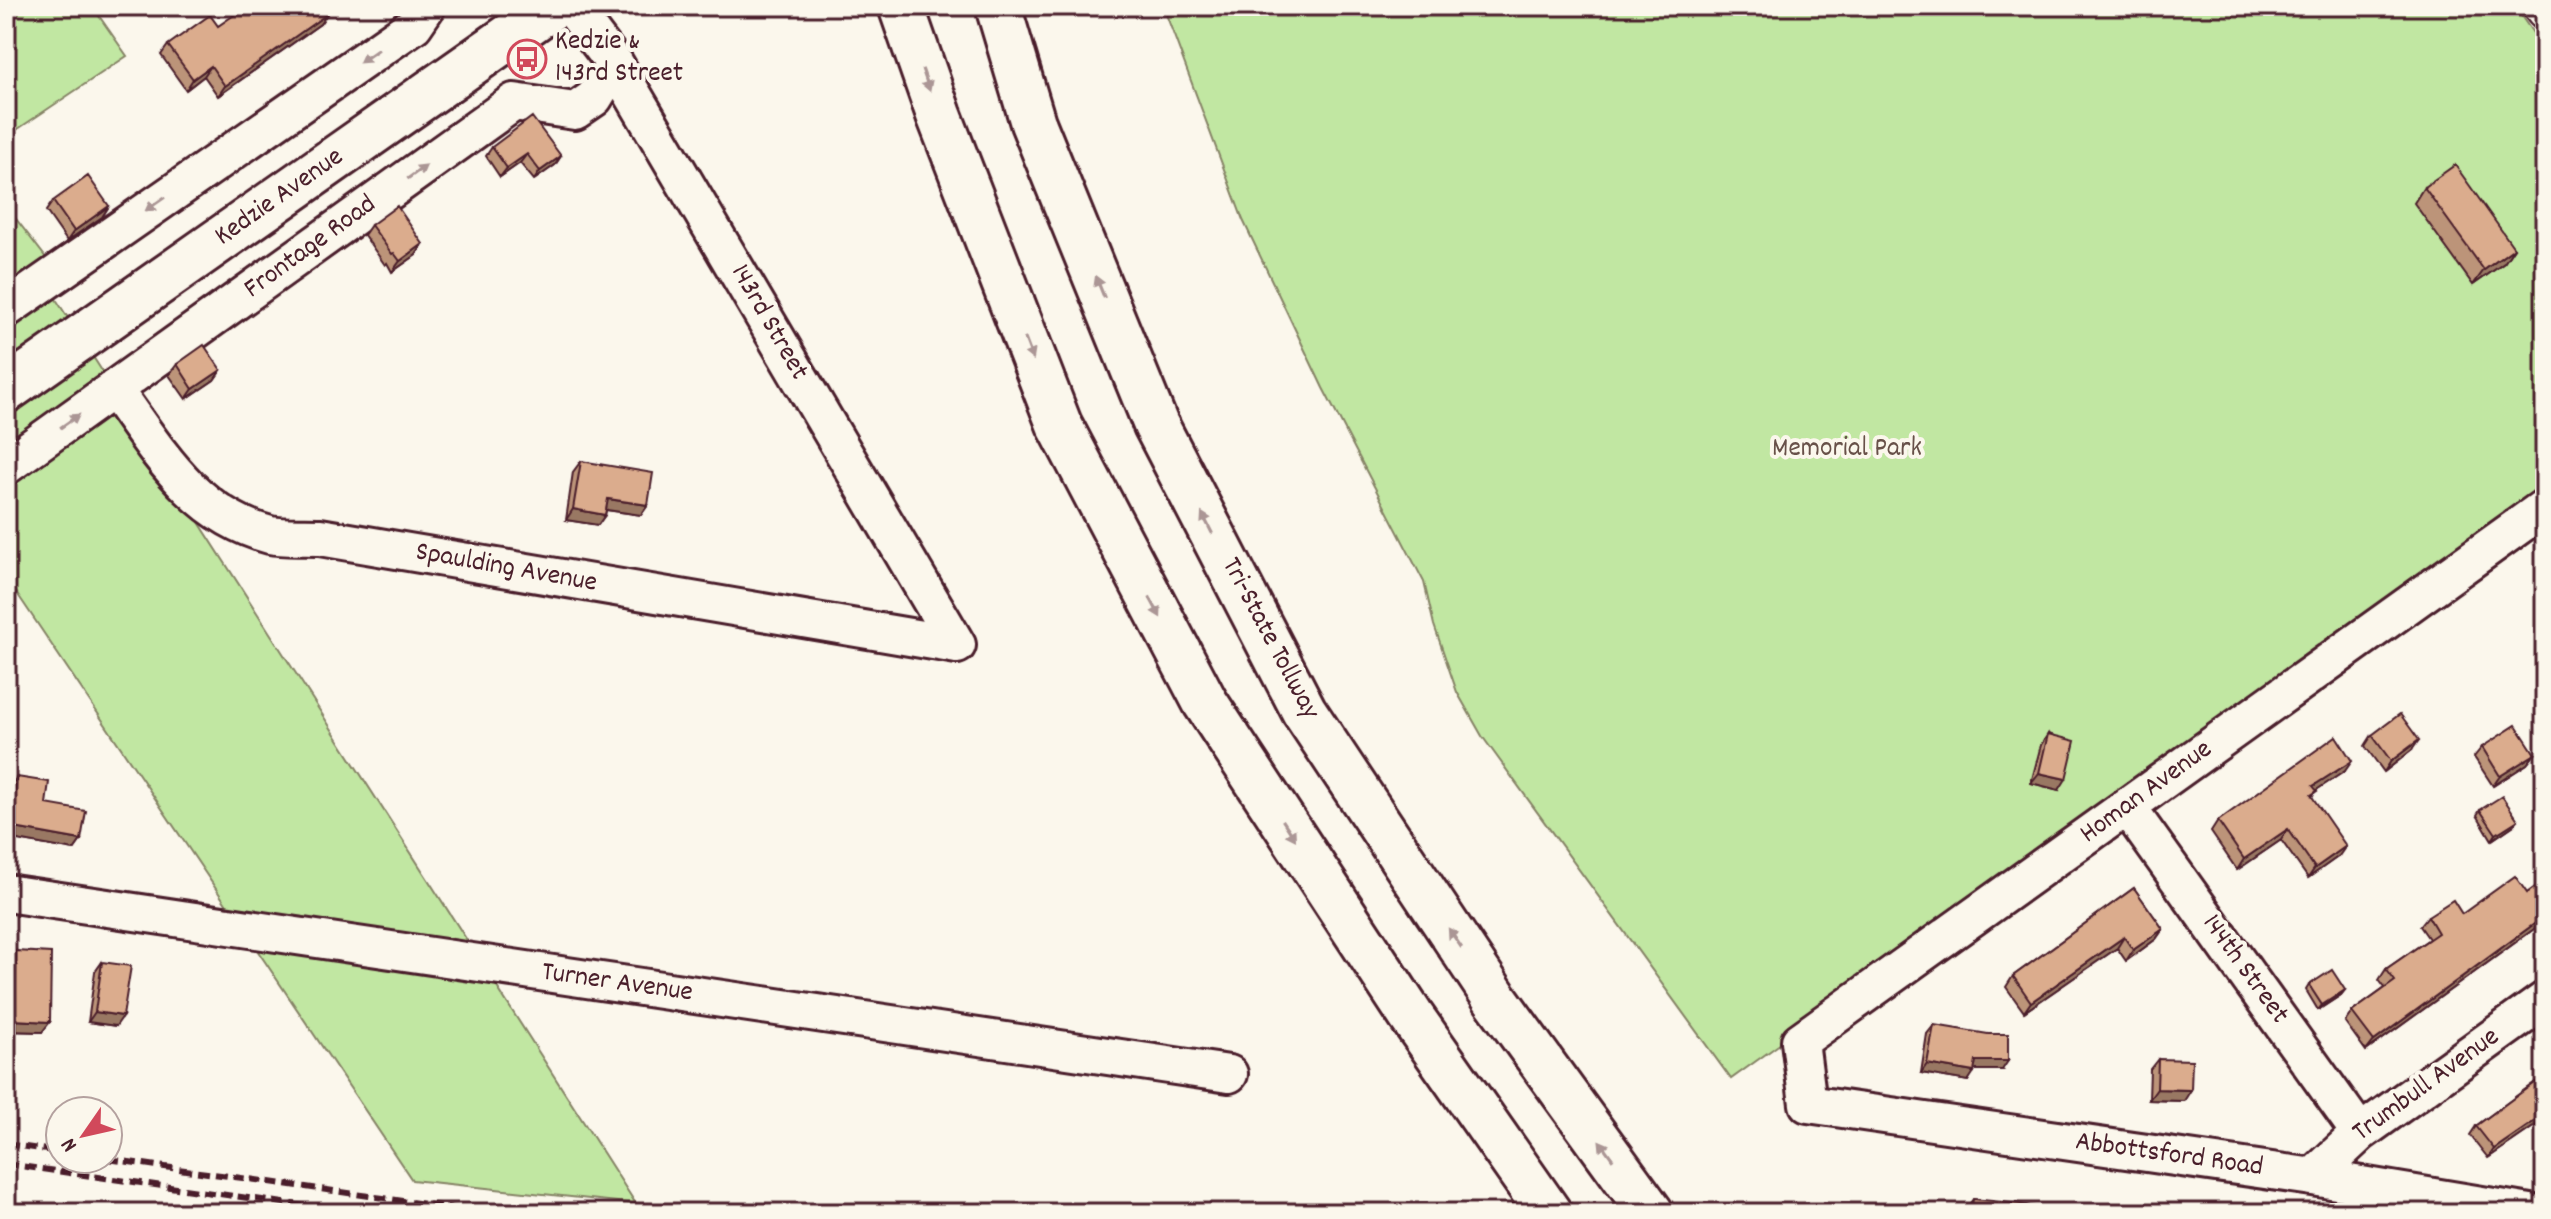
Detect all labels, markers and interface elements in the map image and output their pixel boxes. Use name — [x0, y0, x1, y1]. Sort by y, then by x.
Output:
place label: Kedzie & 143rd Street — [555, 23, 683, 95]
bus stop icon: Kedzie & 143rd Street — [506, 38, 548, 80]
one-way arrow — [359, 48, 380, 63]
one-way arrow — [921, 68, 933, 92]
street label: Kedzie Avenue — [207, 139, 353, 257]
one-way arrow — [407, 164, 428, 180]
street label: Frontage Road — [237, 186, 385, 310]
one-way arrow — [145, 196, 166, 211]
street label: 143rd Street — [719, 257, 817, 389]
one-way arrow — [1093, 275, 1106, 299]
one-way arrow — [1023, 337, 1036, 361]
one-way arrow — [59, 414, 80, 429]
park label: Memorial Park — [1772, 430, 1922, 470]
one-way arrow — [1201, 512, 1214, 535]
street label: Spaulding Avenue — [412, 533, 600, 605]
street label: Tri-State Tollway — [1210, 551, 1329, 728]
one-way arrow — [1149, 596, 1162, 619]
street label: Homan Avenue — [2072, 731, 2222, 855]
one-way arrow — [1281, 819, 1295, 841]
street label: 144th Street — [2190, 907, 2298, 1033]
one-way arrow — [1448, 927, 1463, 949]
street label: Turner Avenue — [539, 954, 695, 1014]
street label: Trumbull Avenue — [2345, 1019, 2509, 1153]
north arrow — [44, 1095, 124, 1175]
street label: Abbottsford Road — [2073, 1123, 2265, 1189]
text: N — [54, 1131, 86, 1157]
one-way arrow — [1598, 1140, 1614, 1160]

